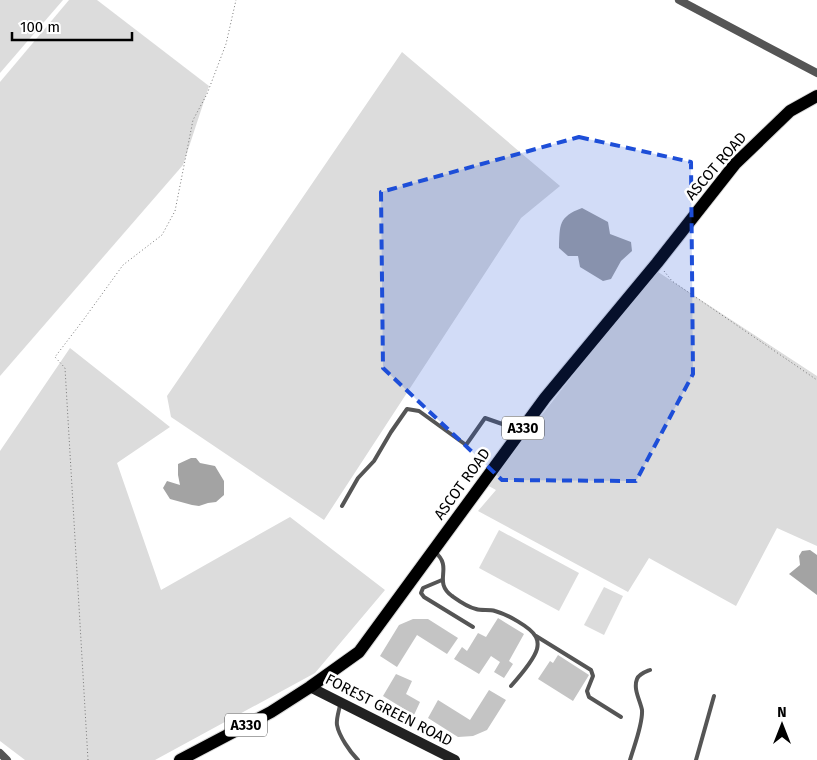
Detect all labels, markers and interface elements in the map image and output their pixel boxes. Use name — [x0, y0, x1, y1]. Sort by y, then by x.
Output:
scale bar — [12, 10, 132, 42]
text: 100 m — [20, 18, 60, 36]
street label: ASCOT ROAD — [682, 128, 750, 204]
road number: A330 — [502, 416, 544, 439]
street label: ASCOT ROAD — [430, 445, 494, 523]
street label: FOREST GREEN ROAD — [322, 670, 456, 750]
north arrow — [757, 700, 807, 750]
text: N — [777, 704, 787, 721]
road number: A330 — [225, 714, 267, 736]

